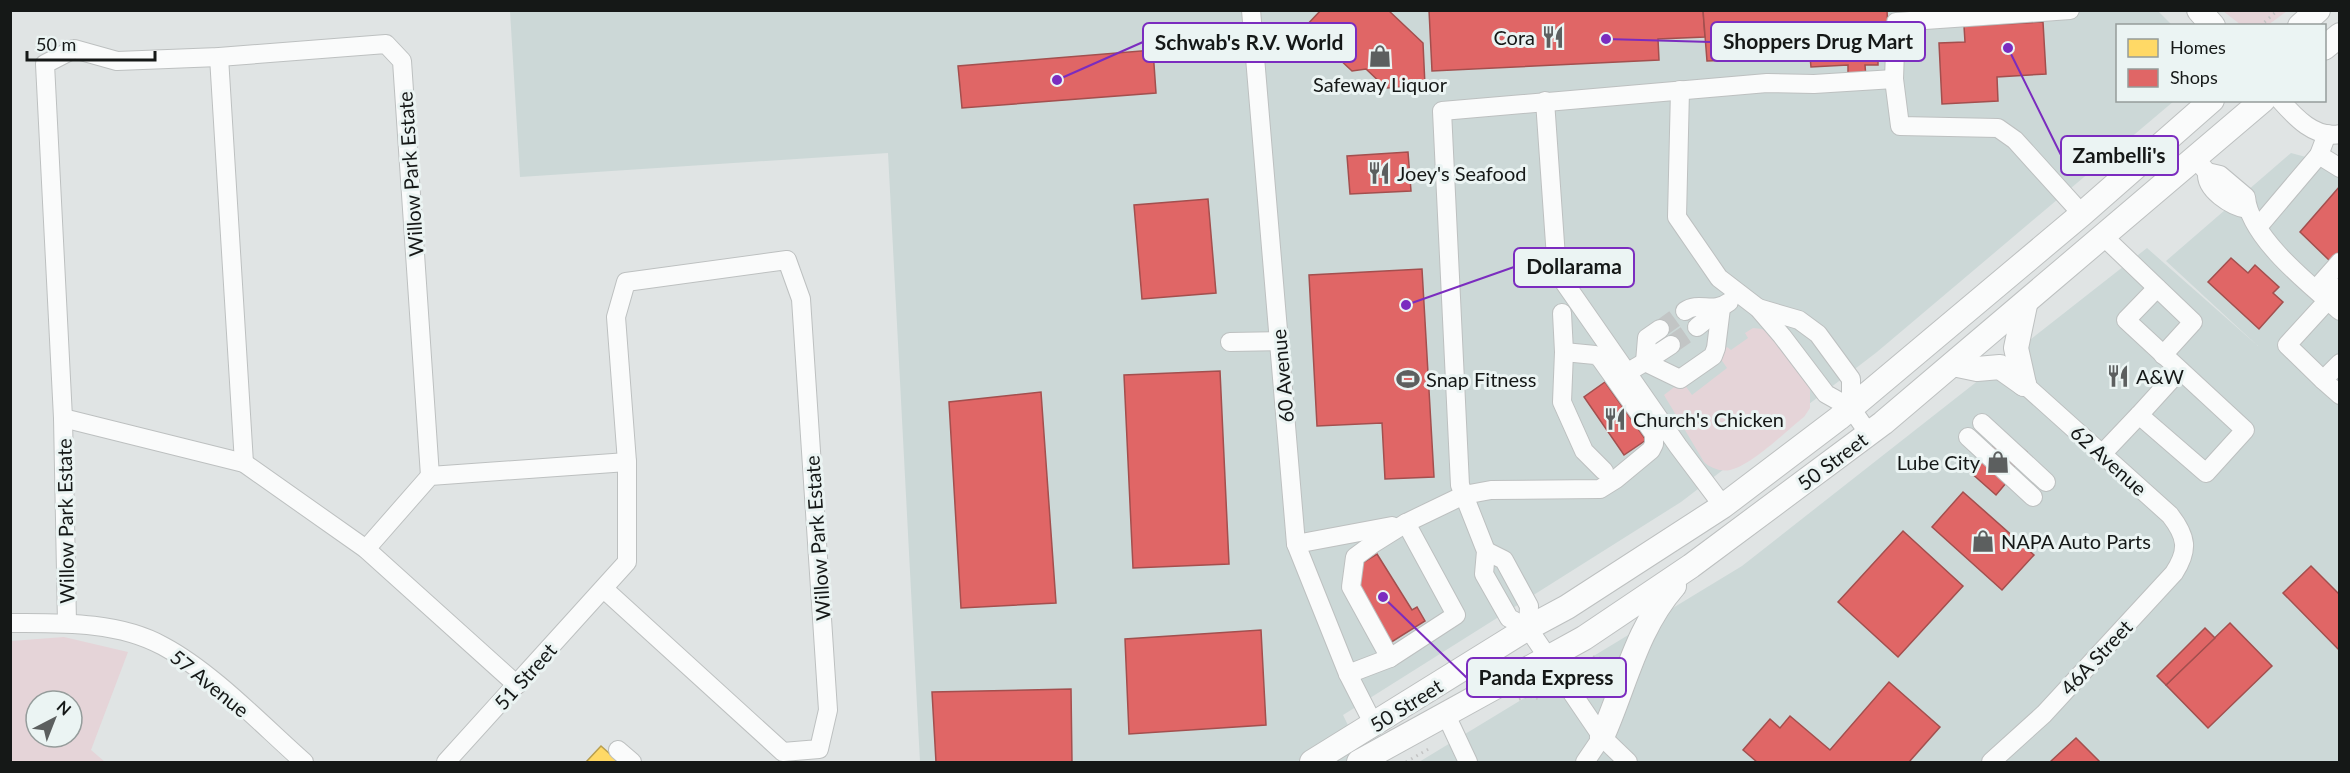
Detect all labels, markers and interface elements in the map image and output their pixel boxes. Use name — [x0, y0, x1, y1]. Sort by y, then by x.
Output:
callout: Shoppers Drug Mart — [1711, 22, 1925, 61]
callout: Schwab's R.V. World — [1143, 23, 1356, 62]
scale bar — [27, 24, 154, 62]
restaurant icon: Cora — [1540, 24, 1566, 50]
legend — [2116, 24, 2326, 102]
place label: Cora — [1493, 25, 1535, 49]
text: Shoppers Drug Mart — [1723, 28, 1913, 53]
text: Schwab's R.V. World — [1155, 29, 1343, 54]
text: 50 m — [36, 33, 76, 55]
text: Homes — [2170, 36, 2226, 58]
shop icon: Safeway Liquor — [1367, 43, 1393, 69]
text: Shops — [2170, 66, 2218, 88]
place label: Safeway Liquor — [1313, 72, 1448, 96]
street label: Willow Park Estate — [392, 91, 428, 257]
callout: Zambelli's — [2061, 136, 2178, 175]
text: Zambelli's — [2072, 142, 2166, 167]
restaurant icon: Joey's Seafood — [1366, 160, 1392, 186]
place label: Joey's Seafood — [1397, 161, 1526, 185]
callout: Dollarama — [1514, 248, 1634, 287]
text: Dollarama — [1526, 253, 1622, 278]
street label: 60 Avenue — [1266, 328, 1298, 424]
restaurant icon: A&W — [2105, 363, 2131, 389]
place label: A&W — [2136, 364, 2184, 388]
sports icon: Snap Fitness — [1395, 366, 1421, 392]
place label: Snap Fitness — [1426, 367, 1536, 391]
restaurant icon: Church's Chicken — [1602, 406, 1628, 432]
place label: Church's Chicken — [1633, 407, 1784, 431]
street label: 62 Avenue — [2066, 420, 2152, 500]
street label: 50 Street — [1792, 427, 1872, 495]
street label: Willow Park Estate — [52, 438, 78, 604]
shop icon: Lube City — [1985, 449, 2011, 475]
place label: Lube City — [1897, 450, 1981, 474]
street label: Willow Park Estate — [799, 455, 835, 621]
shop icon: NAPA Auto Parts — [1970, 528, 1996, 554]
place label: NAPA Auto Parts — [2001, 529, 2151, 553]
street label: 46A Street — [2055, 614, 2137, 700]
street label: 51 Street — [489, 638, 561, 714]
street label: 57 Avenue — [166, 644, 254, 722]
callout: Panda Express — [1467, 658, 1626, 697]
text: Panda Express — [1478, 664, 1614, 689]
street label: 50 Street — [1365, 673, 1447, 737]
north arrow — [24, 689, 84, 749]
text: N — [53, 696, 75, 719]

